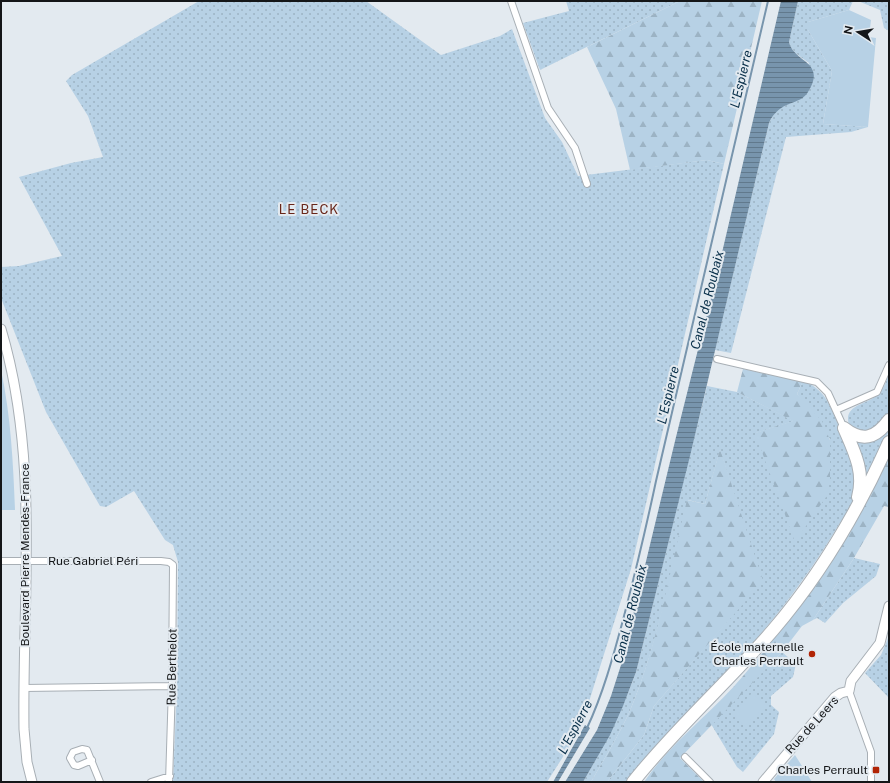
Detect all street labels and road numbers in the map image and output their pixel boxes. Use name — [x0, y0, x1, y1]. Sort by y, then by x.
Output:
street label: Boulevard Pierre Mendès-France — [18, 463, 32, 647]
street label: Rue Gabriel Péri — [48, 554, 138, 568]
street label: Rue Berthelot — [164, 628, 180, 706]
street label: Rue de Leers — [783, 693, 841, 757]

